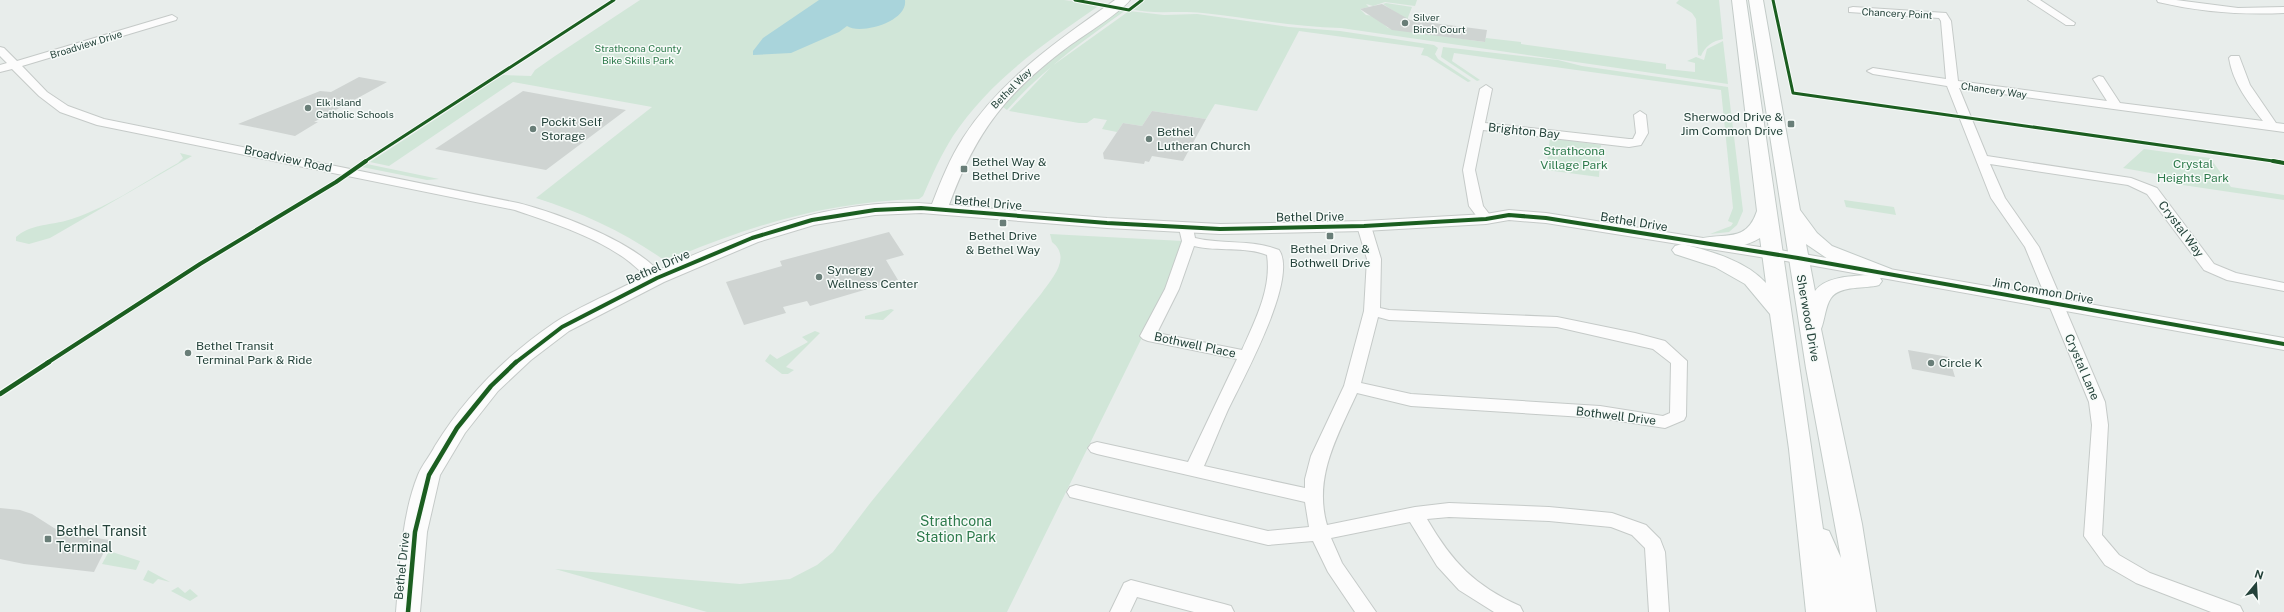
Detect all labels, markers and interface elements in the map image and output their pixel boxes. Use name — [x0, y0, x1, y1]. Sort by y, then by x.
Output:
street label: Chancery Point — [1861, 5, 1933, 21]
place label: Silver Birch Court — [1413, 11, 1466, 35]
marker: Silver Birch Court — [1400, 18, 1410, 28]
street label: Broadview Drive — [48, 27, 124, 61]
park label: Strathcona County Bike Skills Park — [594, 42, 682, 66]
street label: Bethel Way — [988, 65, 1034, 111]
street label: Chancery Way — [1960, 79, 2028, 101]
place label: Elk Island Catholic Schools — [316, 96, 394, 120]
marker: Elk Island Catholic Schools — [303, 103, 313, 113]
place label: Sherwood Drive & Jim Common Drive — [1681, 110, 1783, 138]
place label: Pockit Self Storage — [541, 115, 602, 143]
marker: Sherwood Drive & Jim Common Drive — [1786, 119, 1796, 129]
street label: Brighton Bay — [1488, 120, 1561, 142]
marker: Pockit Self Storage — [528, 124, 538, 134]
place label: Bethel Lutheran Church — [1157, 125, 1251, 153]
marker: Bethel Lutheran Church — [1144, 134, 1154, 144]
street label: Broadview Road — [243, 143, 333, 175]
park label: Strathcona Village Park — [1540, 144, 1608, 172]
place label: Bethel Way & Bethel Drive — [972, 155, 1046, 183]
park label: Crystal Heights Park — [2157, 157, 2229, 185]
marker: Bethel Way & Bethel Drive — [959, 164, 969, 174]
street label: Bethel Drive — [953, 193, 1023, 213]
street label: Crystal Way — [2155, 198, 2207, 260]
street label: Bethel Drive — [1276, 209, 1344, 225]
street label: Bethel Drive — [1599, 210, 1669, 234]
marker: Bethel Drive & Bethel Way — [998, 218, 1008, 228]
place label: Bethel Drive & Bethel Way — [966, 229, 1041, 257]
marker: Bethel Drive & Bothwell Drive — [1325, 231, 1335, 241]
place label: Bethel Drive & Bothwell Drive — [1290, 242, 1371, 270]
street label: Bethel Drive — [624, 247, 692, 287]
place label: Synergy Wellness Center — [827, 263, 918, 291]
marker: Synergy Wellness Center — [814, 272, 824, 282]
street label: Sherwood Drive — [1793, 273, 1823, 363]
street label: Jim Common Drive — [1991, 275, 2095, 307]
street label: Bothwell Place — [1153, 330, 1237, 361]
street label: Crystal Lane — [2062, 332, 2102, 402]
place label: Bethel Transit Terminal Park & Ride — [196, 339, 312, 367]
marker: Bethel Transit Terminal Park & Ride — [183, 348, 193, 358]
place label: Circle K — [1939, 356, 1983, 370]
marker: Circle K — [1926, 358, 1936, 368]
street label: Bothwell Drive — [1575, 404, 1657, 428]
park label: Strathcona Station Park — [916, 513, 996, 545]
place label: Bethel Transit Terminal — [56, 523, 147, 555]
street label: Bethel Drive — [391, 531, 413, 601]
marker: Bethel Transit Terminal — [43, 534, 53, 544]
north arrow — [2236, 564, 2276, 604]
text: N — [2253, 567, 2265, 582]

